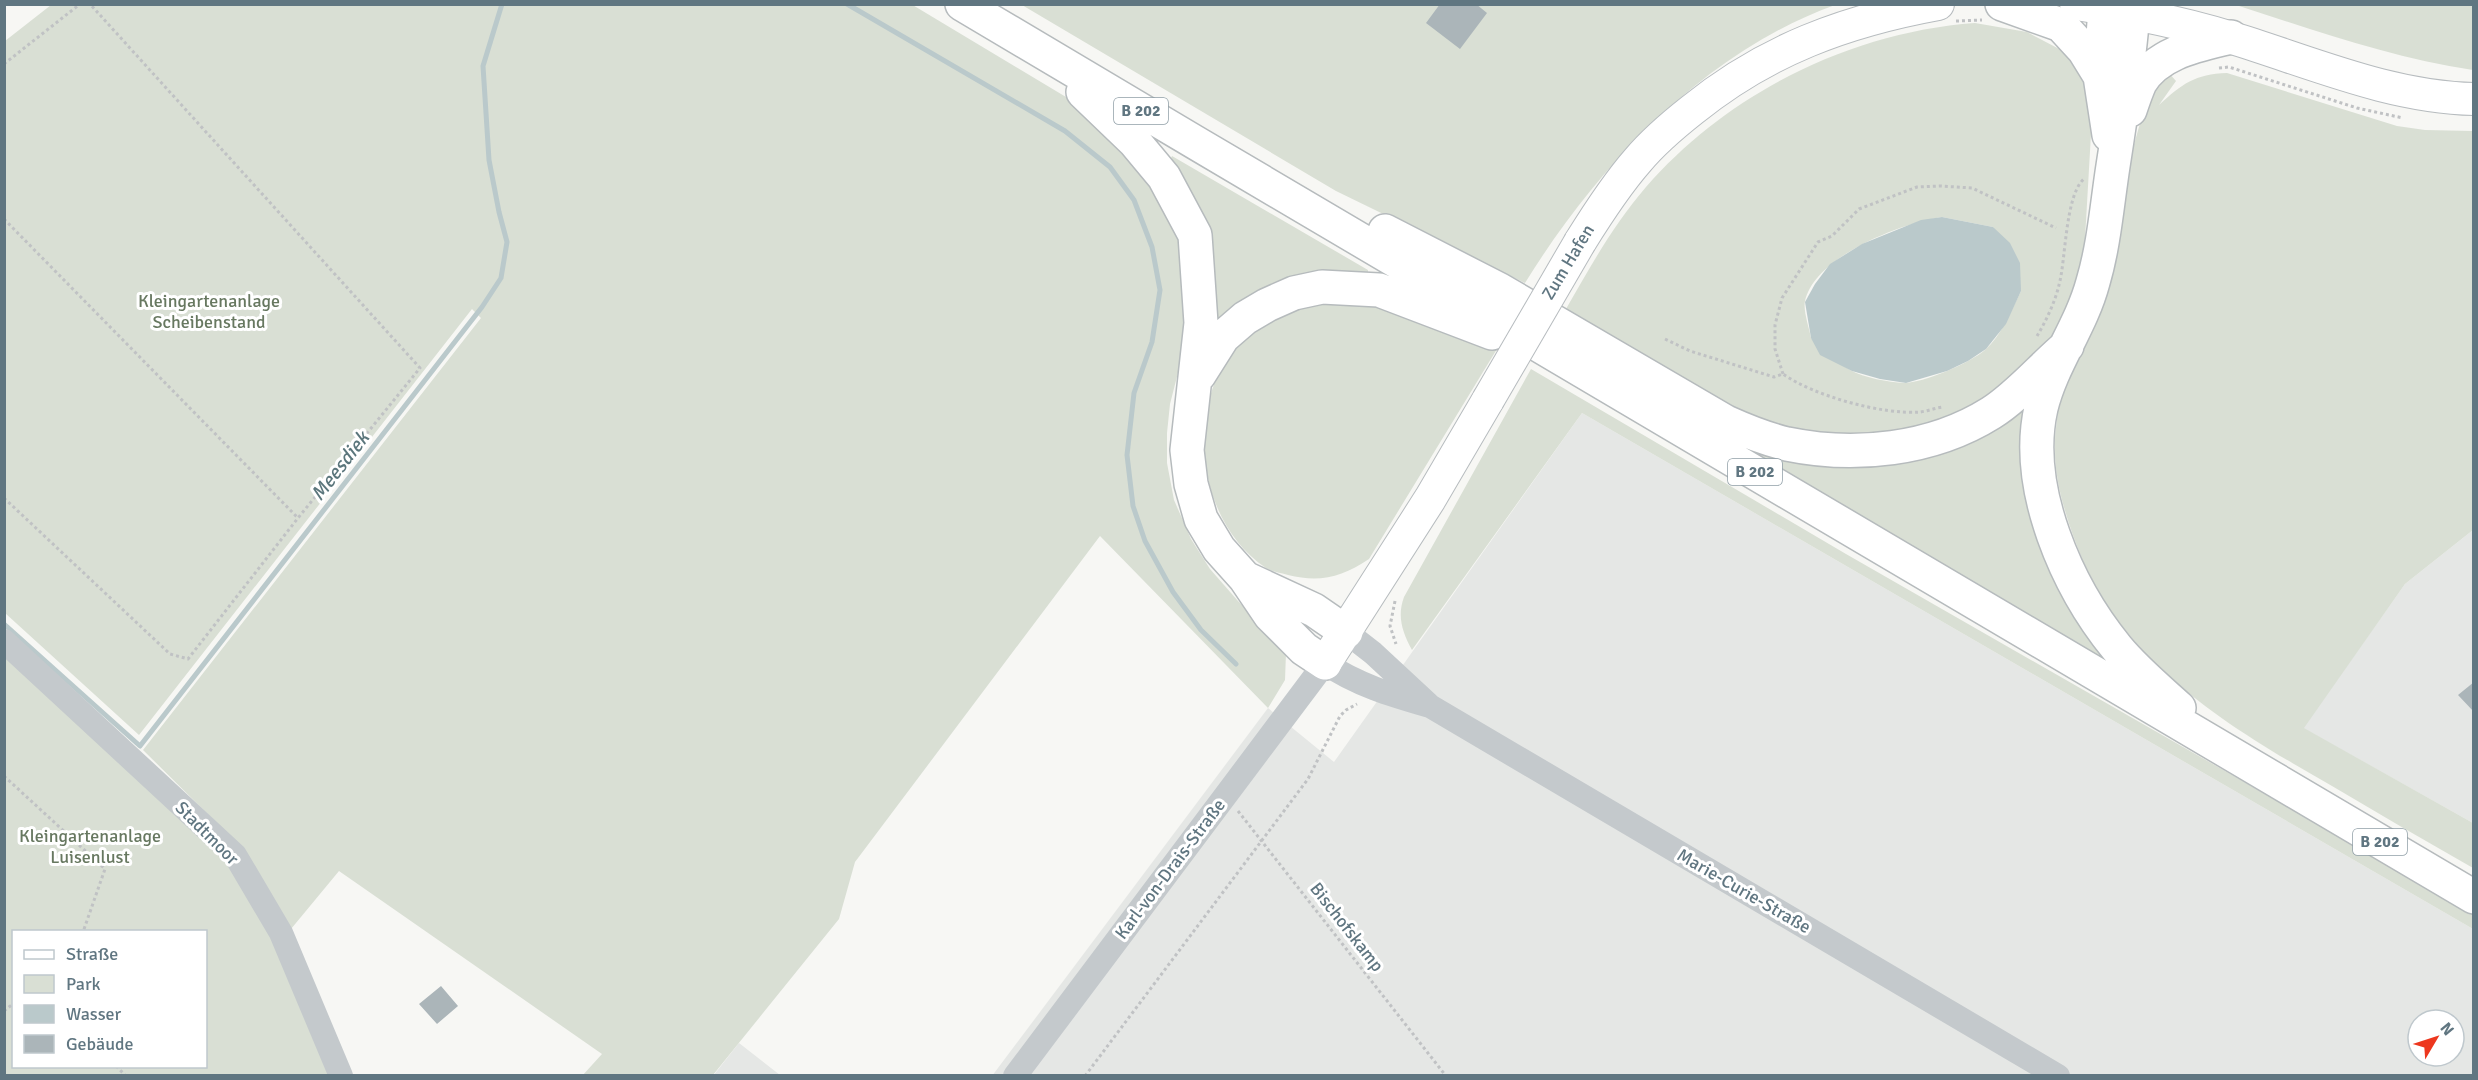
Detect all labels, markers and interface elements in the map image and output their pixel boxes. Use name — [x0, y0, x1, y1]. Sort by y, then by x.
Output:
road number: B 202 — [1114, 98, 1168, 124]
street label: Zum Hafen — [1537, 220, 1599, 304]
park label: Kleingartenanlage Scheibenstand — [138, 290, 280, 333]
water label: Meesdiek — [305, 425, 376, 506]
road number: B 202 — [1728, 459, 1782, 485]
street label: Karl-von-Drais-Straße — [1110, 795, 1230, 943]
street label: Stadtmoor — [171, 797, 244, 870]
park label: Kleingartenanlage Luisenlust — [19, 825, 161, 868]
road number: B 202 — [2353, 829, 2407, 855]
street label: Marie-Curie-Straße — [1673, 844, 1815, 938]
street label: Bischofskamp — [1305, 878, 1389, 976]
legend — [12, 930, 207, 1068]
text: Straße — [66, 943, 118, 965]
text: Park — [66, 973, 101, 995]
text: Wasser — [66, 1003, 122, 1025]
north arrow — [2406, 1008, 2466, 1068]
text: N — [2436, 1019, 2458, 1040]
text: Gebäude — [66, 1033, 134, 1055]

